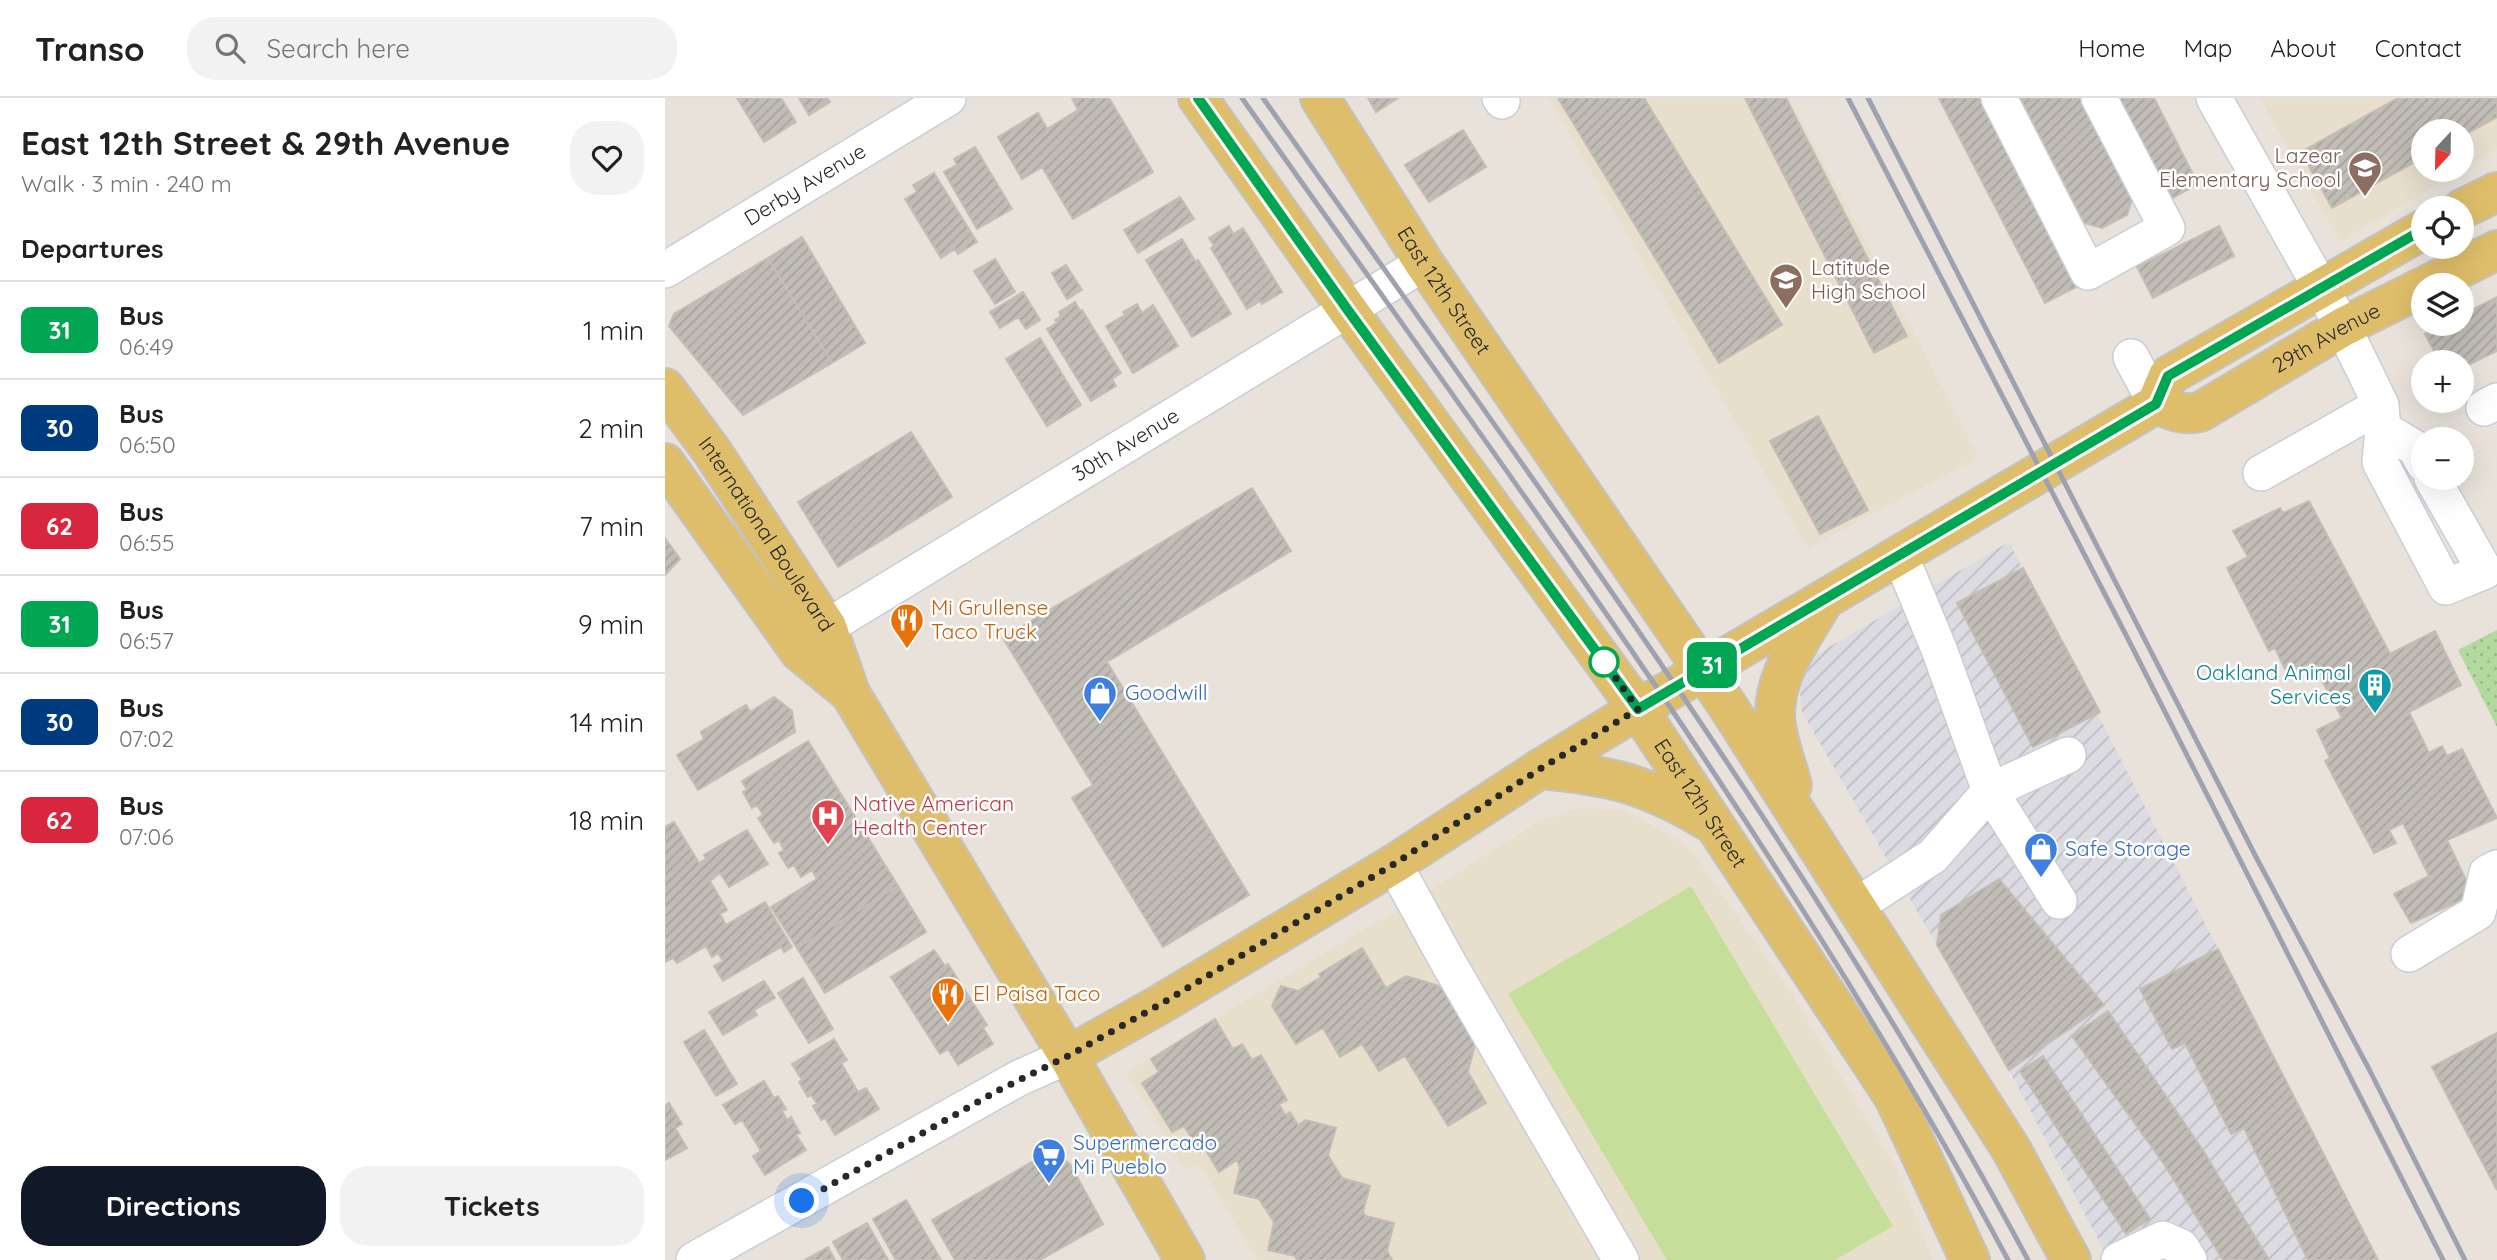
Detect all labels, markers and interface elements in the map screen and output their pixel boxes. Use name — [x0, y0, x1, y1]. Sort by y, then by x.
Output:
search box — [187, 17, 677, 80]
text: Transo — [35, 28, 145, 69]
icon: search — [211, 29, 249, 67]
text: Search here — [267, 32, 410, 65]
text: Home — [2078, 33, 2145, 63]
text: Map — [2183, 33, 2232, 63]
text: About — [2270, 33, 2337, 63]
text: Contact — [2375, 33, 2462, 63]
north arrow — [2411, 119, 2475, 182]
map controls — [2411, 119, 2474, 490]
button: heart — [570, 121, 644, 195]
text: East 12th Street & 29th Avenue — [21, 122, 510, 163]
street label: Derby Avenue — [739, 137, 870, 231]
place label: Lazear Elementary School — [2159, 142, 2341, 192]
school or university icon: Lazear Elementary School — [2346, 149, 2384, 198]
text: Walk · 3 min · 240 m — [21, 169, 232, 198]
button: locate — [2411, 196, 2474, 259]
street label: East 12th Street — [1392, 221, 1497, 359]
text: Departures — [21, 232, 164, 265]
place label: Latitude High School — [1811, 254, 1926, 304]
school or university icon: Latitude High School — [1767, 261, 1805, 310]
button: layers — [2411, 273, 2474, 336]
street label: 29th Avenue — [2267, 297, 2384, 378]
text: Bus — [119, 299, 164, 332]
text: 1 min — [583, 314, 644, 347]
text: 31 — [48, 315, 71, 345]
text: 06:49 — [119, 332, 174, 361]
button: + — [2411, 350, 2474, 413]
text: Bus — [119, 397, 164, 430]
street label: 30th Avenue — [1067, 402, 1183, 486]
text: 2 min — [578, 412, 644, 445]
text: 30 — [46, 413, 73, 443]
button: − — [2411, 427, 2474, 490]
text: 06:50 — [119, 430, 176, 459]
street label: International Boulevard — [694, 431, 840, 636]
text: Bus — [119, 495, 164, 528]
text: 7 min — [579, 510, 644, 543]
text: 62 — [46, 511, 73, 541]
text: 06:55 — [119, 528, 174, 557]
text: Bus — [119, 593, 164, 626]
place label: Mi Grullense Taco Truck — [931, 594, 1048, 644]
restaurant icon: Mi Grullense Taco Truck — [888, 601, 926, 650]
text: 9 min — [578, 608, 644, 641]
text: 31 — [48, 609, 71, 639]
text: 06:57 — [119, 626, 174, 655]
line badge: 31 — [1681, 642, 1743, 688]
unlabelled marker — [1589, 647, 1619, 677]
text: 31 — [1701, 650, 1723, 680]
place label: Oakland Animal Services — [2196, 659, 2351, 709]
building icon: Oakland Animal Services — [2356, 666, 2394, 715]
shop icon: Goodwill — [1081, 674, 1119, 723]
place label: Goodwill — [1125, 679, 1208, 705]
text: Bus — [119, 691, 164, 724]
text: 14 min — [570, 706, 644, 739]
text: 30 — [46, 707, 73, 737]
text: 07:02 — [119, 724, 174, 753]
street label: East 12th Street — [1649, 733, 1753, 872]
text: Bus — [119, 789, 164, 822]
place label: Native American Health Center — [853, 790, 1014, 840]
hospital icon: Native American Health Center — [809, 797, 847, 846]
text: 18 min — [569, 804, 644, 837]
text: 62 — [46, 805, 73, 835]
text: 07:06 — [119, 822, 174, 851]
shop icon: Safe Storage — [2022, 830, 2060, 879]
place label: Safe Storage — [2065, 835, 2191, 861]
restaurant icon: El Paisa Taco — [929, 975, 967, 1024]
place label: El Paisa Taco — [973, 980, 1100, 1006]
place label: Supermercado Mi Pueblo — [1073, 1129, 1217, 1179]
supermarket icon: Supermercado Mi Pueblo — [1030, 1136, 1068, 1185]
button: Directions — [21, 1166, 326, 1246]
button: Tickets — [340, 1166, 644, 1246]
your location — [784, 1183, 819, 1218]

